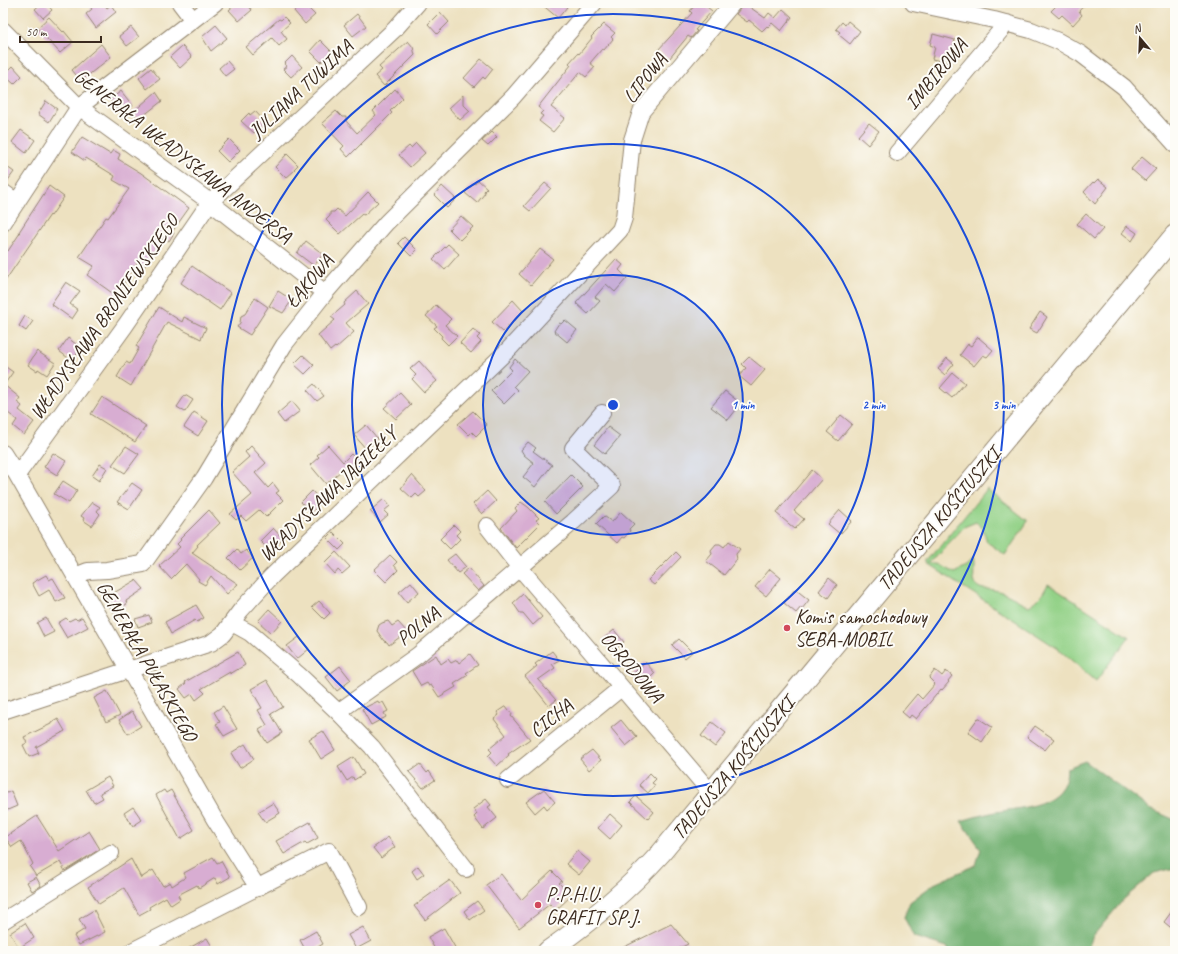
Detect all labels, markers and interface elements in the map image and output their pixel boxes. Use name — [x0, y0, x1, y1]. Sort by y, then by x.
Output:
scale bar — [20, 18, 101, 44]
north arrow — [1120, 18, 1160, 58]
text: N — [1131, 20, 1144, 36]
text: 50 m — [26, 24, 48, 40]
street label: IMBIROWA — [899, 33, 973, 115]
street label: JULIANA TUWIMA — [243, 34, 359, 144]
street label: LIPOWA — [618, 47, 673, 108]
street label: GENERAŁA WŁADYSŁAWA ANDERSA — [69, 63, 298, 249]
street label: WŁADYSŁAWA BRONIEWSKIEGO — [24, 208, 185, 424]
street label: ŁĄKOWA — [279, 248, 339, 313]
text: 1 min — [732, 397, 755, 413]
text: 2 min — [863, 397, 886, 413]
text: 3 min — [993, 397, 1016, 413]
centre of rings — [606, 398, 620, 412]
street label: WŁADYSŁAWA JAGIEŁŁY — [254, 419, 405, 566]
street label: TADEUSZA KOŚCIUSZKI — [872, 439, 1009, 595]
street label: GENERAŁA PUŁASKIEGO — [91, 577, 204, 747]
street label: POLNA — [391, 600, 446, 651]
place label: Komis samochodowy SEBA-MOBIL — [795, 604, 929, 652]
marker: Komis samochodowy SEBA-MOBIL — [782, 623, 792, 633]
street label: OGRODOWA — [595, 626, 669, 708]
street label: TADEUSZA KOŚCIUSZKI — [666, 688, 803, 844]
street label: CICHA — [524, 692, 578, 743]
place label: P.P.H.U. GRAFIT SP.J. — [546, 882, 640, 930]
marker: P.P.H.U. GRAFIT SP.J. — [533, 900, 543, 910]

